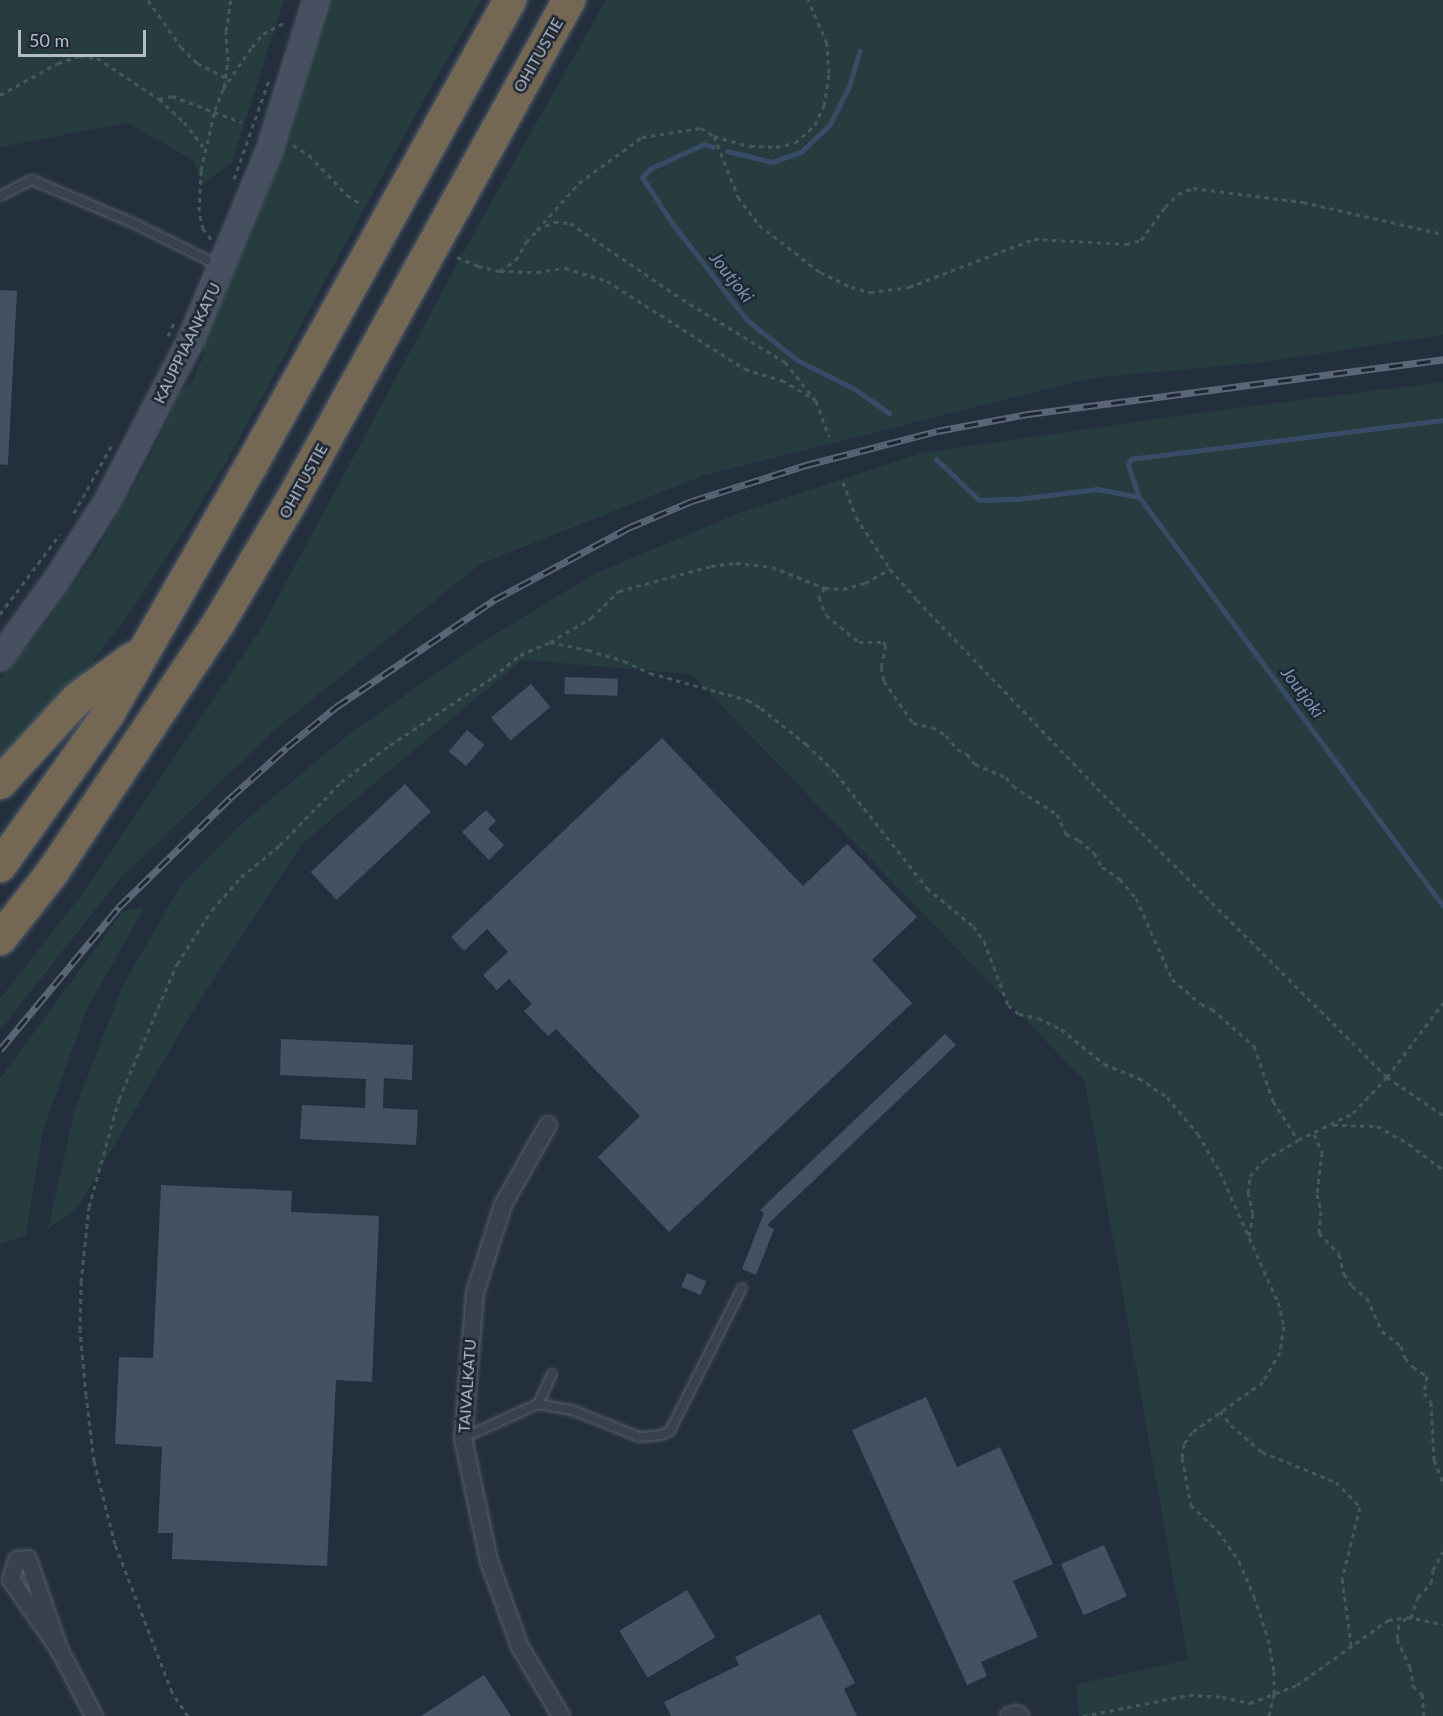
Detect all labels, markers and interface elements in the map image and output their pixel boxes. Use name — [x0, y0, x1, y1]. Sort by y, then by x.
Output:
street label: OHITUSTIE — [509, 14, 567, 96]
scale bar — [21, 18, 148, 56]
text: 50 m — [29, 29, 69, 51]
water label: Joutjoki — [706, 247, 758, 307]
street label: KAUPPIAANKATU — [149, 279, 225, 407]
street label: OHITUSTIE — [275, 440, 331, 522]
water label: Joutjoki — [1277, 662, 1329, 722]
street label: TAIVALKATU — [454, 1338, 480, 1434]

